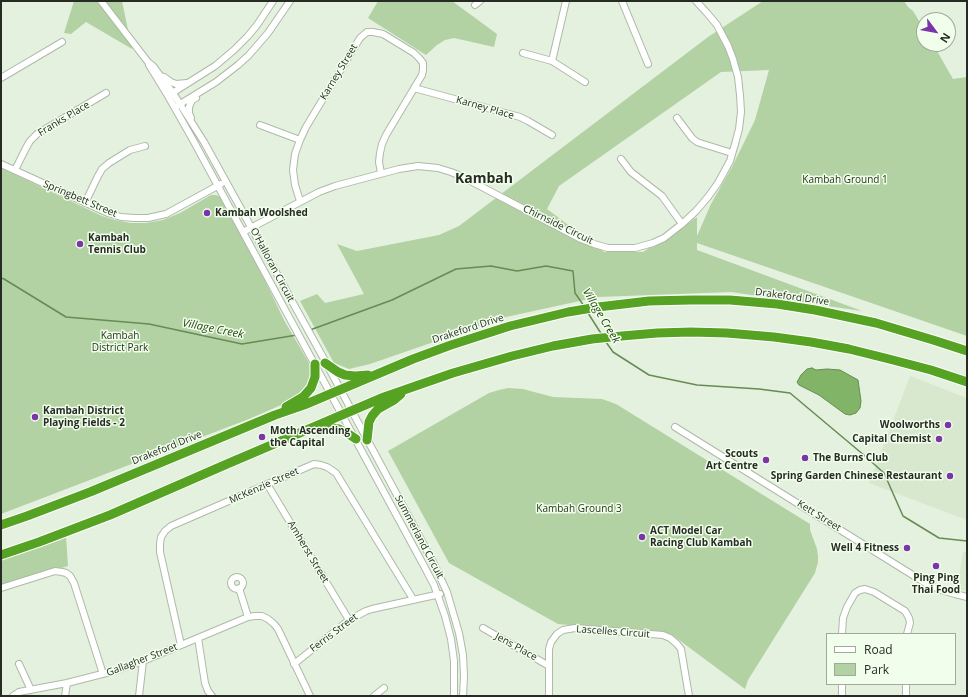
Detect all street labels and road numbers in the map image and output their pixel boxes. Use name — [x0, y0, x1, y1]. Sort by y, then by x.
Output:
street label: Karney Street — [318, 42, 360, 102]
street label: Karney Place — [455, 94, 515, 122]
street label: Franks Place — [36, 99, 92, 139]
street label: Springbett Street — [41, 178, 119, 220]
street label: Chirnside Circuit — [521, 203, 595, 247]
street label: O'Halloran Circuit — [247, 226, 297, 304]
street label: Drakeford Drive — [754, 286, 830, 308]
street label: Drakeford Drive — [431, 312, 505, 346]
street label: Drakeford Drive — [130, 428, 204, 468]
street label: McKenzie Street — [227, 465, 301, 507]
street label: Summerland Circuit — [392, 493, 446, 581]
street label: Kett Street — [795, 498, 843, 534]
street label: Amherst Street — [285, 519, 331, 585]
street label: Ferris Street — [308, 611, 360, 655]
street label: Lascelles Circuit — [576, 623, 650, 641]
street label: Jens Place — [493, 631, 539, 663]
street label: Gallagher Street — [105, 641, 179, 679]

